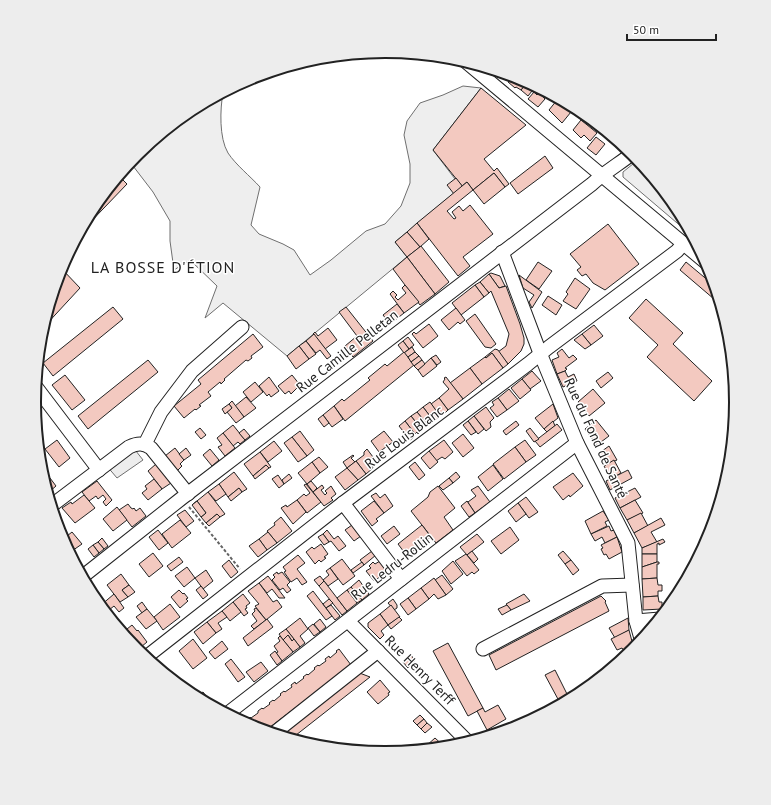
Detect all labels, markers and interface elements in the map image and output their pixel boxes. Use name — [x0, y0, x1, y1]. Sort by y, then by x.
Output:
scale bar — [627, 16, 716, 42]
text: 50 m — [633, 22, 659, 37]
district label: LA BOSSE D'ÉTION — [91, 257, 235, 277]
street label: Rue Camille Pelletan — [292, 306, 402, 396]
street label: Rue du Fond de Santé — [560, 375, 632, 501]
street label: Rue Louis Blanc — [361, 401, 447, 473]
street label: Rue Ledru-Rollin — [347, 528, 437, 604]
street label: Rue Henry Terff — [381, 631, 459, 709]

